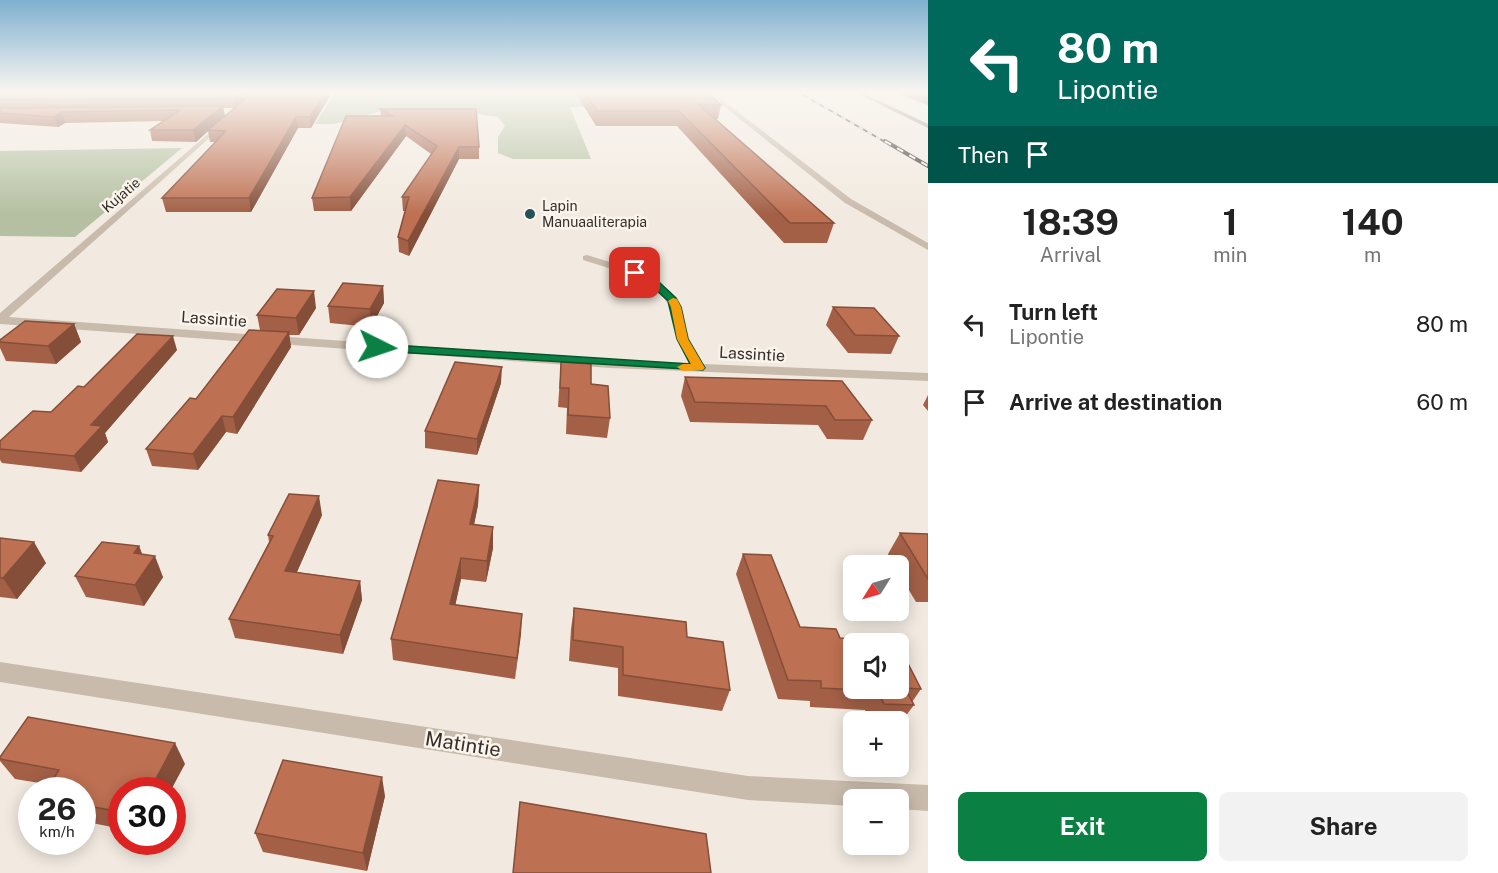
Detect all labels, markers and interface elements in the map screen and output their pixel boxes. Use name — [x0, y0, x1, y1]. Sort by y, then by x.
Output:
text: 80 m — [1057, 23, 1159, 72]
icon: left — [958, 24, 1036, 102]
text: Lipontie — [1057, 73, 1158, 105]
icon: arrive — [1021, 138, 1054, 171]
text: Then — [958, 142, 1009, 168]
street label: Kujatie — [99, 174, 143, 216]
place label: Lapin Manuaaliterapia — [542, 198, 647, 230]
text: 18:39 — [1022, 201, 1119, 243]
text: 1 — [1223, 201, 1238, 243]
text: 140 — [1342, 201, 1404, 243]
marker: Lapin Manuaaliterapia — [523, 207, 537, 221]
text: Arrival — [1040, 243, 1102, 267]
text: min — [1213, 243, 1247, 267]
text: m — [1364, 243, 1381, 267]
pin — [609, 247, 660, 298]
icon: arrive — [618, 256, 651, 289]
text: Turn left — [1009, 299, 1098, 325]
street label: Lassintie — [180, 307, 248, 331]
icon: left — [958, 308, 991, 341]
text: 80 m — [1416, 311, 1468, 337]
position arrow — [345, 315, 409, 379]
text: Lipontie — [1009, 325, 1084, 349]
street label: Lassintie — [718, 343, 786, 365]
icon: arrive — [958, 386, 991, 419]
text: Arrive at destination — [1009, 389, 1222, 415]
text: 60 m — [1417, 389, 1468, 415]
north arrow — [843, 555, 909, 621]
map controls — [843, 555, 909, 855]
button: sound — [843, 633, 909, 699]
button: + — [843, 711, 909, 777]
street label: Matintie — [423, 726, 503, 762]
speed limit sign: 30 — [108, 777, 186, 855]
button: − — [843, 789, 909, 855]
text: 26 — [38, 791, 76, 827]
button: Exit — [958, 792, 1207, 861]
button: Share — [1219, 792, 1468, 861]
text: km/h — [39, 823, 75, 840]

